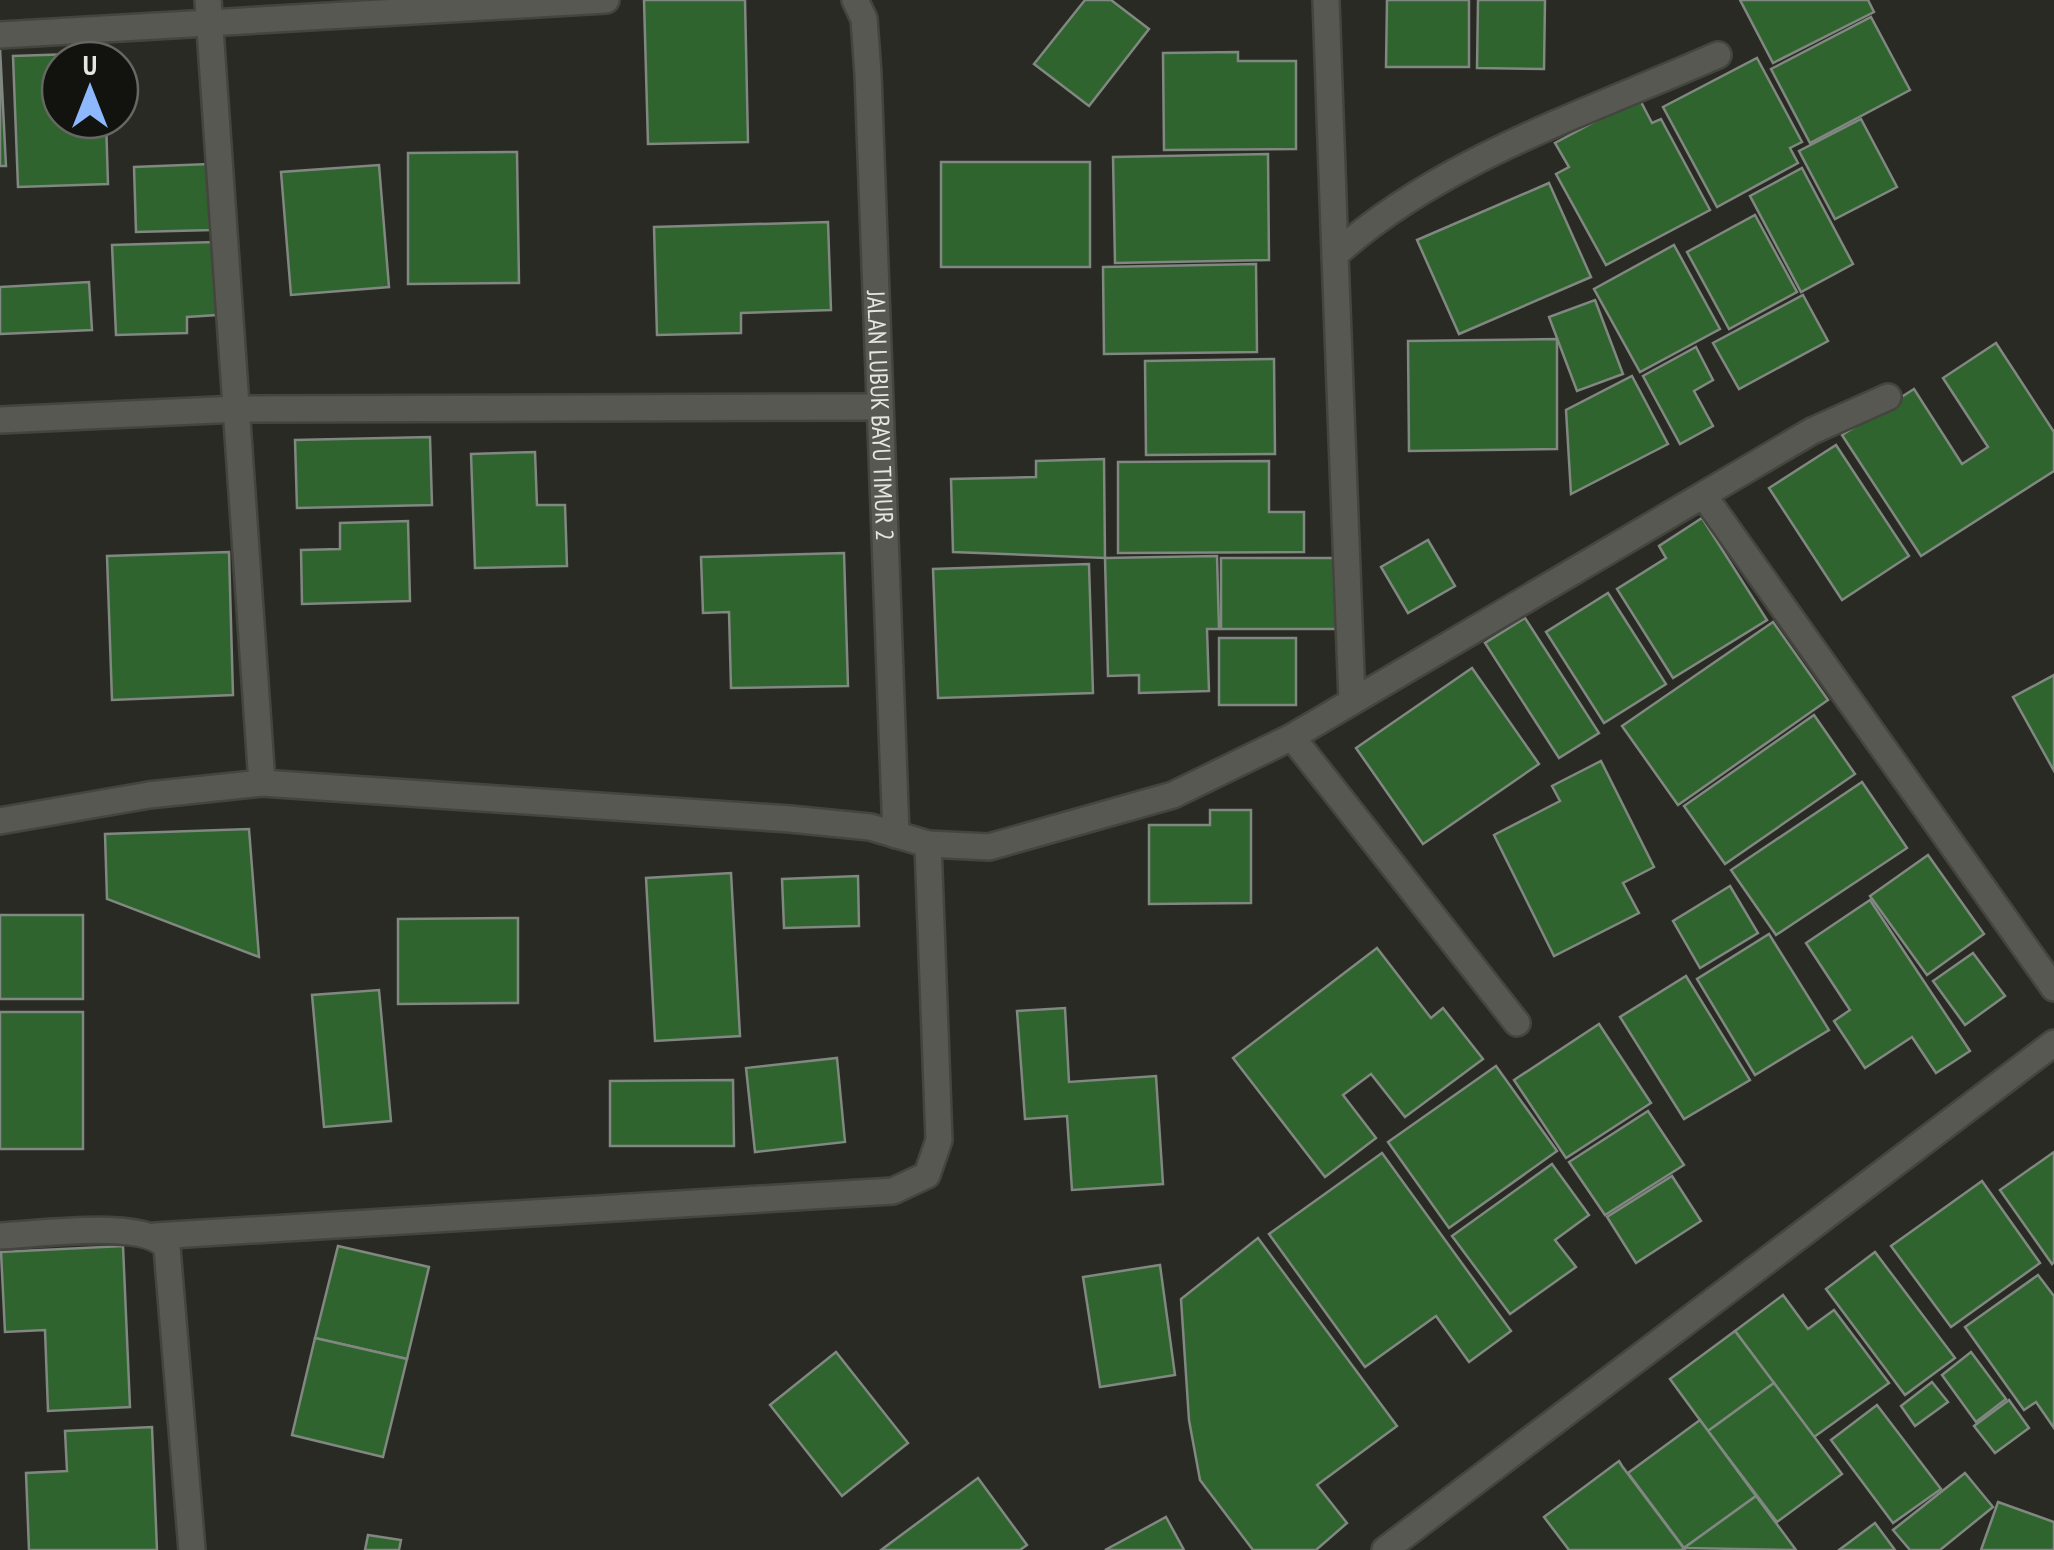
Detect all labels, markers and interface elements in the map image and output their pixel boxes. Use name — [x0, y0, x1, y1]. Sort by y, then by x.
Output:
north arrow — [40, 40, 140, 140]
text: U — [83, 46, 97, 83]
street label: JALAN LUBUK BAYU TIMUR 2 — [860, 289, 901, 541]

